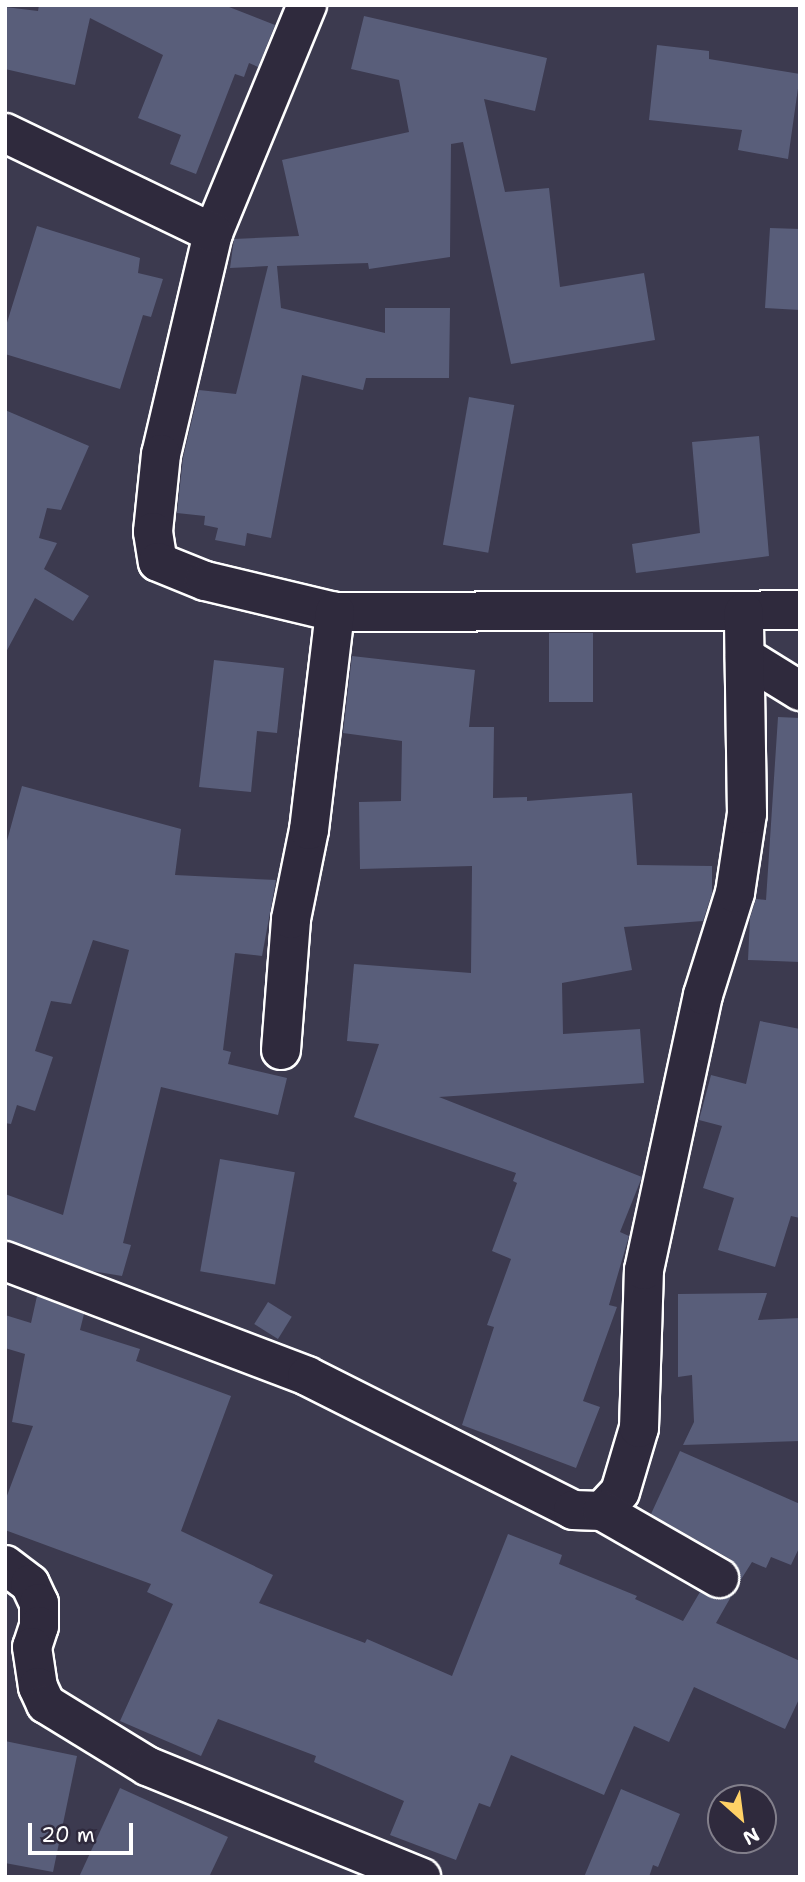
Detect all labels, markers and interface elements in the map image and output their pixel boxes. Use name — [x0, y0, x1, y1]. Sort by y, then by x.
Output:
north arrow — [707, 1784, 777, 1854]
scale bar — [32, 1808, 136, 1852]
text: 20 m — [41, 1821, 95, 1849]
text: N — [739, 1822, 764, 1851]

